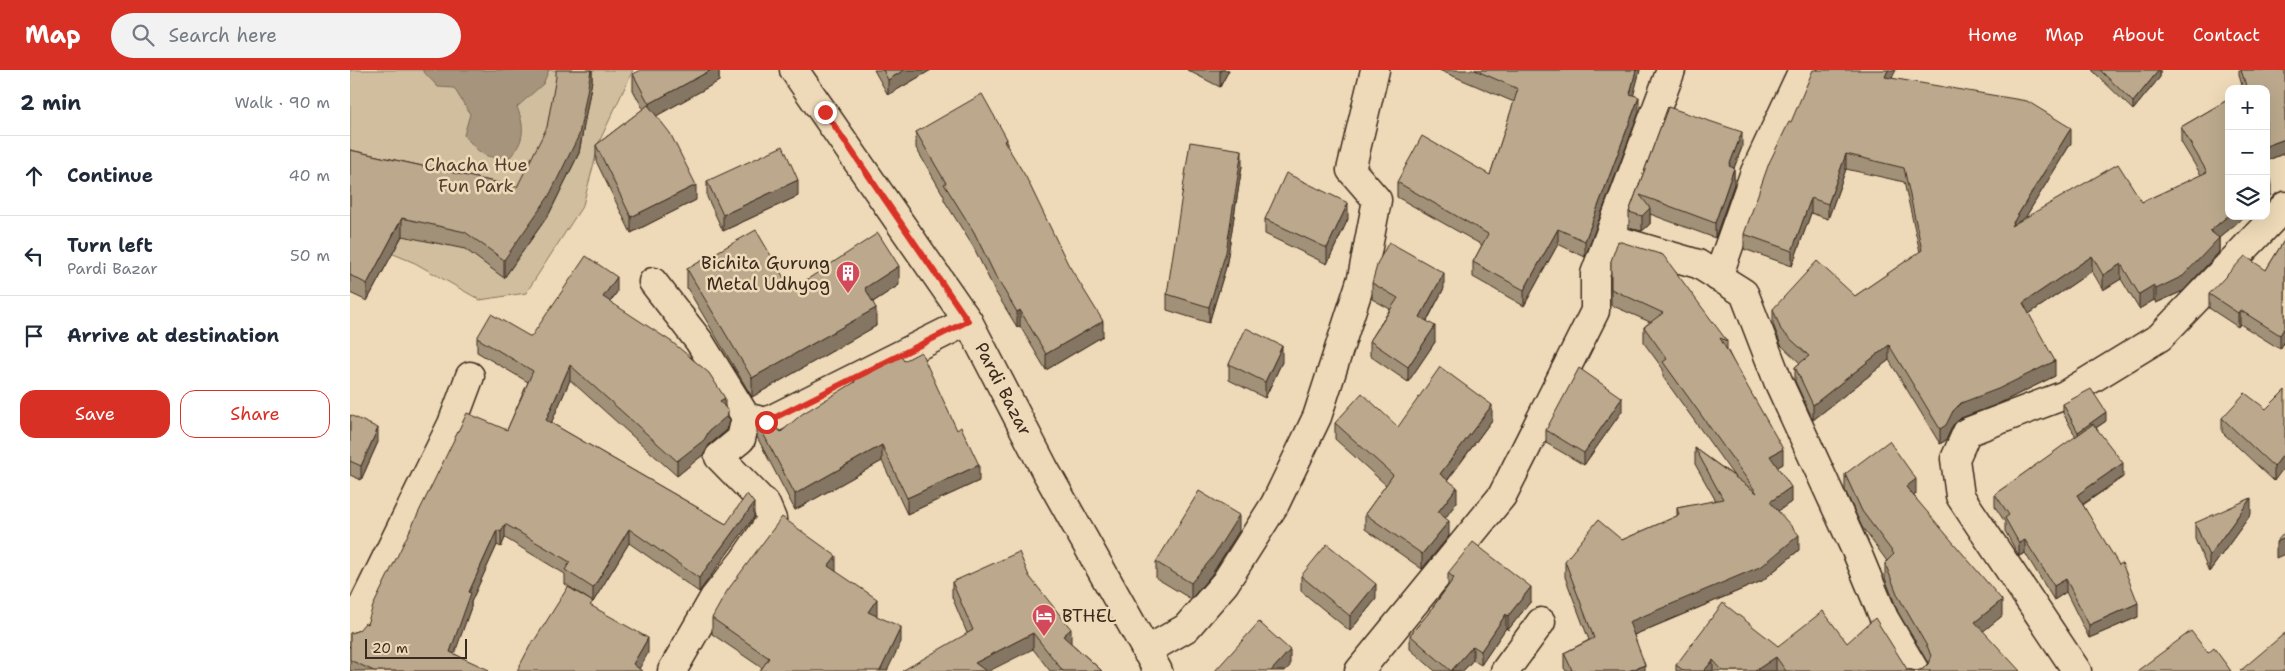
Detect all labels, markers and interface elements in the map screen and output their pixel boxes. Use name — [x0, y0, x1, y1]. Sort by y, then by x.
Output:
search box — [111, 13, 461, 58]
text: Map — [25, 19, 81, 51]
icon: search — [129, 21, 157, 49]
text: Search here — [169, 23, 277, 48]
text: Home — [1968, 23, 2017, 47]
text: Map — [2045, 23, 2084, 47]
text: About — [2112, 23, 2165, 47]
text: Contact — [2193, 23, 2260, 47]
map controls — [2225, 85, 2270, 220]
button: + — [2225, 85, 2270, 130]
text: 2 min — [20, 89, 81, 117]
text: Walk · 90 m — [235, 92, 330, 113]
route end — [814, 101, 837, 124]
button: − — [2225, 130, 2270, 175]
park label: Chacha Hue Fun Park — [424, 153, 528, 198]
icon: ahead — [20, 162, 48, 190]
text: Continue — [67, 163, 153, 188]
text: 40 m — [288, 165, 330, 186]
button: layers — [2225, 175, 2270, 220]
text: Turn left — [67, 233, 153, 258]
icon: left — [20, 242, 48, 270]
text: 50 m — [290, 245, 330, 266]
place label: Bichita Gurung Metal Udhyog — [701, 251, 830, 296]
text: Pardi Bazar — [67, 258, 158, 279]
building icon: Bichita Gurung Metal Udhyog — [835, 260, 861, 294]
icon: arrive — [20, 322, 48, 350]
text: Arrive at destination — [67, 323, 279, 348]
street label: Pardi Bazar — [969, 338, 1037, 440]
button: Save — [20, 390, 170, 438]
button: Share — [180, 390, 330, 438]
route start — [755, 411, 778, 434]
hotel icon: BTHEL — [1031, 603, 1057, 637]
place label: BTHEL — [1062, 604, 1116, 628]
scale bar — [365, 636, 468, 659]
text: 20 m — [372, 639, 408, 657]

